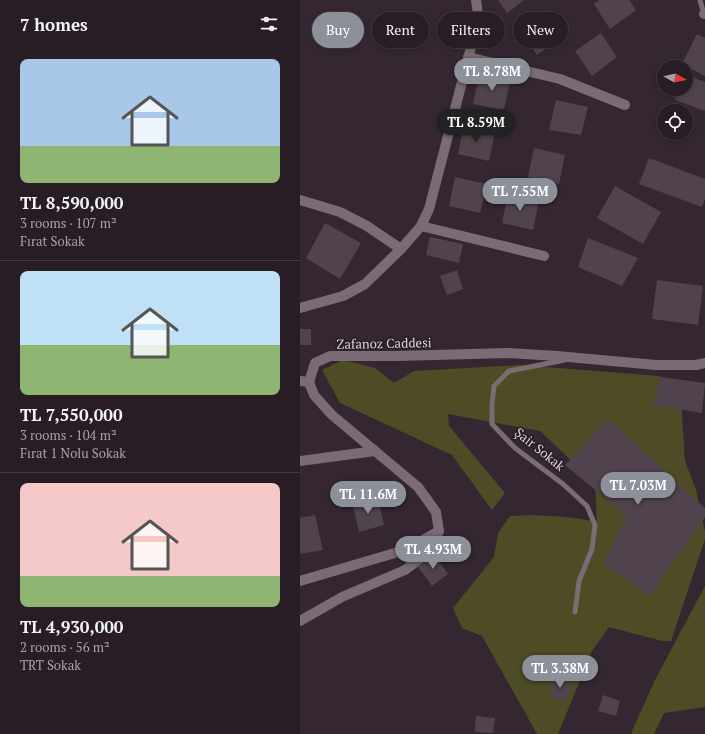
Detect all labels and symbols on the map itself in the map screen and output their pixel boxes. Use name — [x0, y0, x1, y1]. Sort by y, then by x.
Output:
pin: TL 8.78M — [451, 58, 533, 92]
north arrow — [657, 60, 693, 96]
pin: TL 8.59M — [435, 109, 517, 143]
pin: TL 7.55M — [479, 178, 561, 212]
street label: Zafanoz Caddesi — [336, 333, 432, 353]
street label: Şair Sokak — [511, 423, 569, 475]
pin: TL 7.03M — [597, 472, 679, 506]
pin: TL 11.6M — [327, 481, 409, 515]
pin: TL 4.93M — [392, 536, 474, 570]
pin: TL 3.38M — [519, 655, 601, 689]

